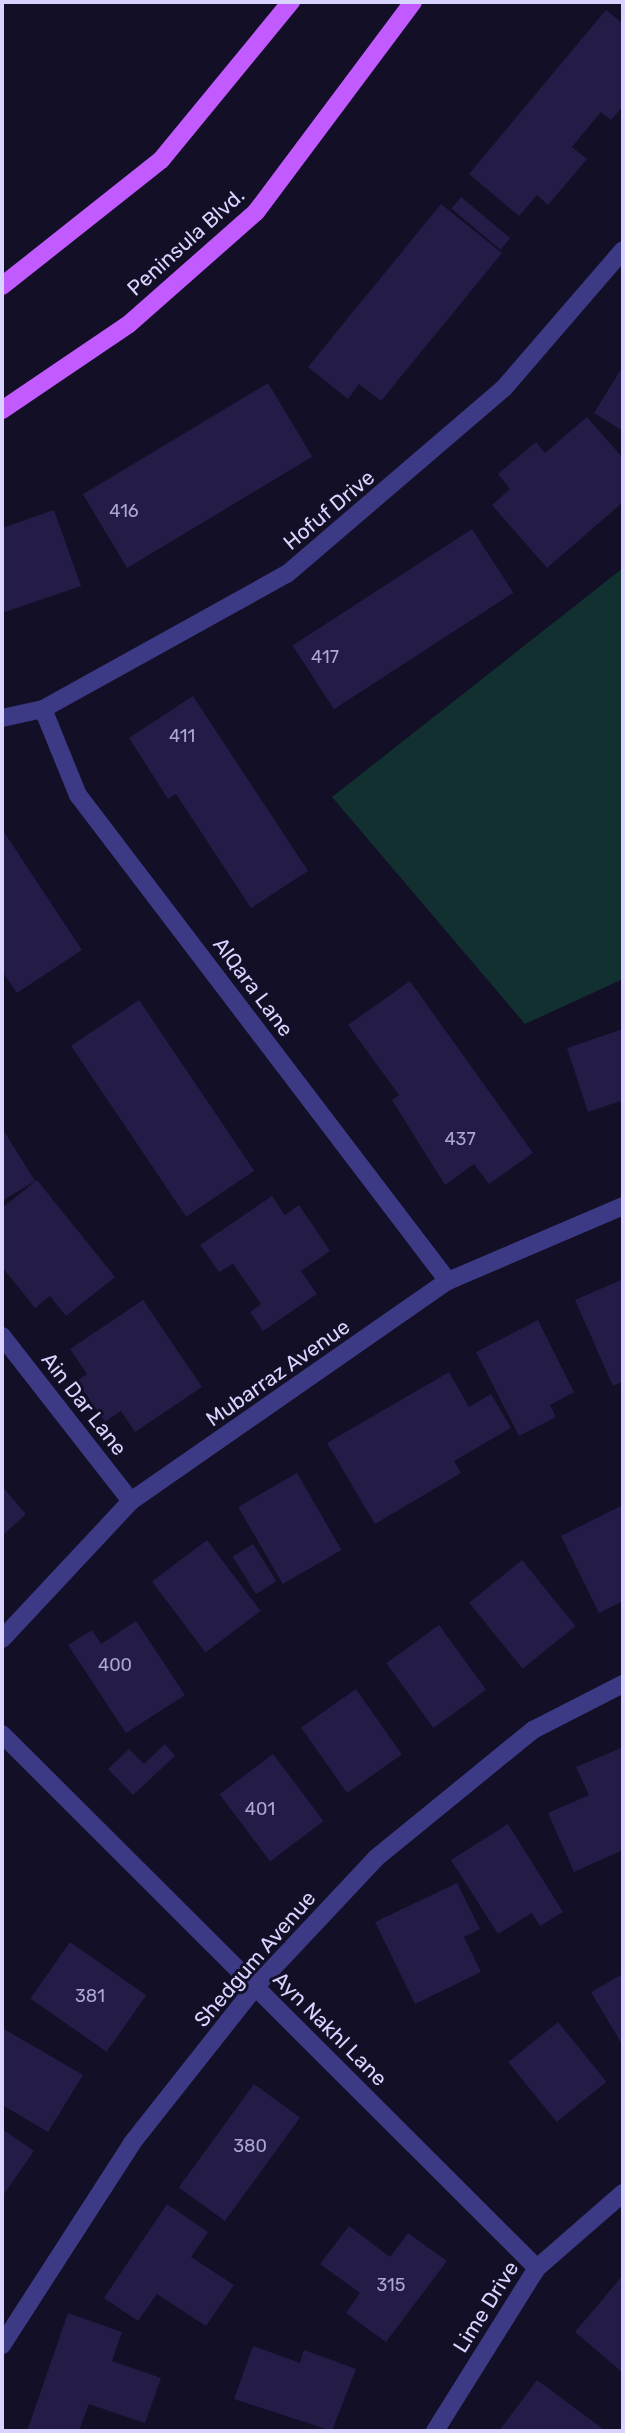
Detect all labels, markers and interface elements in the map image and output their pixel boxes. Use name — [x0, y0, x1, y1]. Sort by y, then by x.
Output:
street label: Peninsula Blvd. — [122, 183, 250, 301]
street label: Hofuf Drive — [278, 465, 380, 555]
house number: 416 — [109, 500, 139, 522]
house number: 417 — [311, 646, 339, 668]
house number: 411 — [169, 725, 195, 747]
street label: AlQara Lane — [208, 933, 298, 1041]
house number: 437 — [444, 1128, 476, 1150]
street label: Mubarraz Avenue — [201, 1314, 355, 1432]
street label: Ain Dar Lane — [36, 1347, 132, 1461]
house number: 400 — [98, 1654, 132, 1676]
house number: 401 — [245, 1798, 275, 1820]
street label: Shedgum Avenue — [189, 1886, 321, 2032]
street label: Ayn Nakhl Lane — [268, 1967, 392, 2091]
house number: 381 — [75, 1985, 105, 2007]
house number: 380 — [233, 2135, 267, 2157]
street label: Lime Drive — [448, 2257, 524, 2357]
house number: 315 — [377, 2274, 405, 2296]

